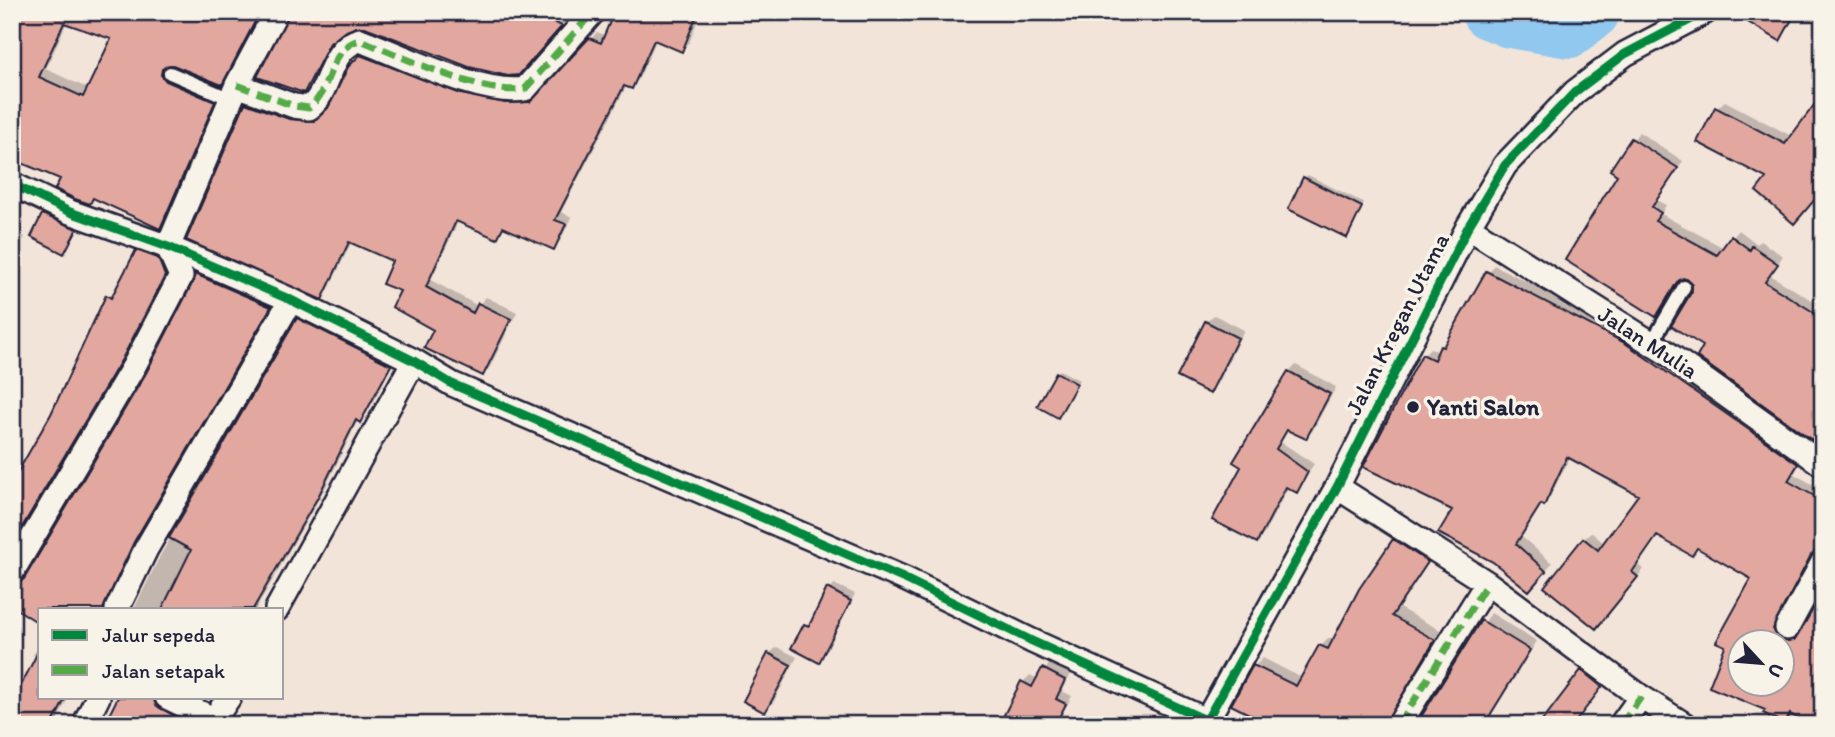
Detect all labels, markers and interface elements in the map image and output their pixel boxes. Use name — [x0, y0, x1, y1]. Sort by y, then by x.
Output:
street label: Jalan Kregan Utama — [1339, 228, 1455, 420]
street label: Jalan Mulia — [1593, 299, 1703, 385]
place label: Yanti Salon — [1426, 393, 1540, 421]
marker: Yanti Salon — [1405, 399, 1421, 415]
legend — [38, 608, 284, 698]
text: Jalur sepeda — [102, 622, 215, 647]
north arrow — [1727, 628, 1797, 698]
text: Jalan setapak — [102, 658, 225, 683]
text: U — [1763, 660, 1789, 681]

